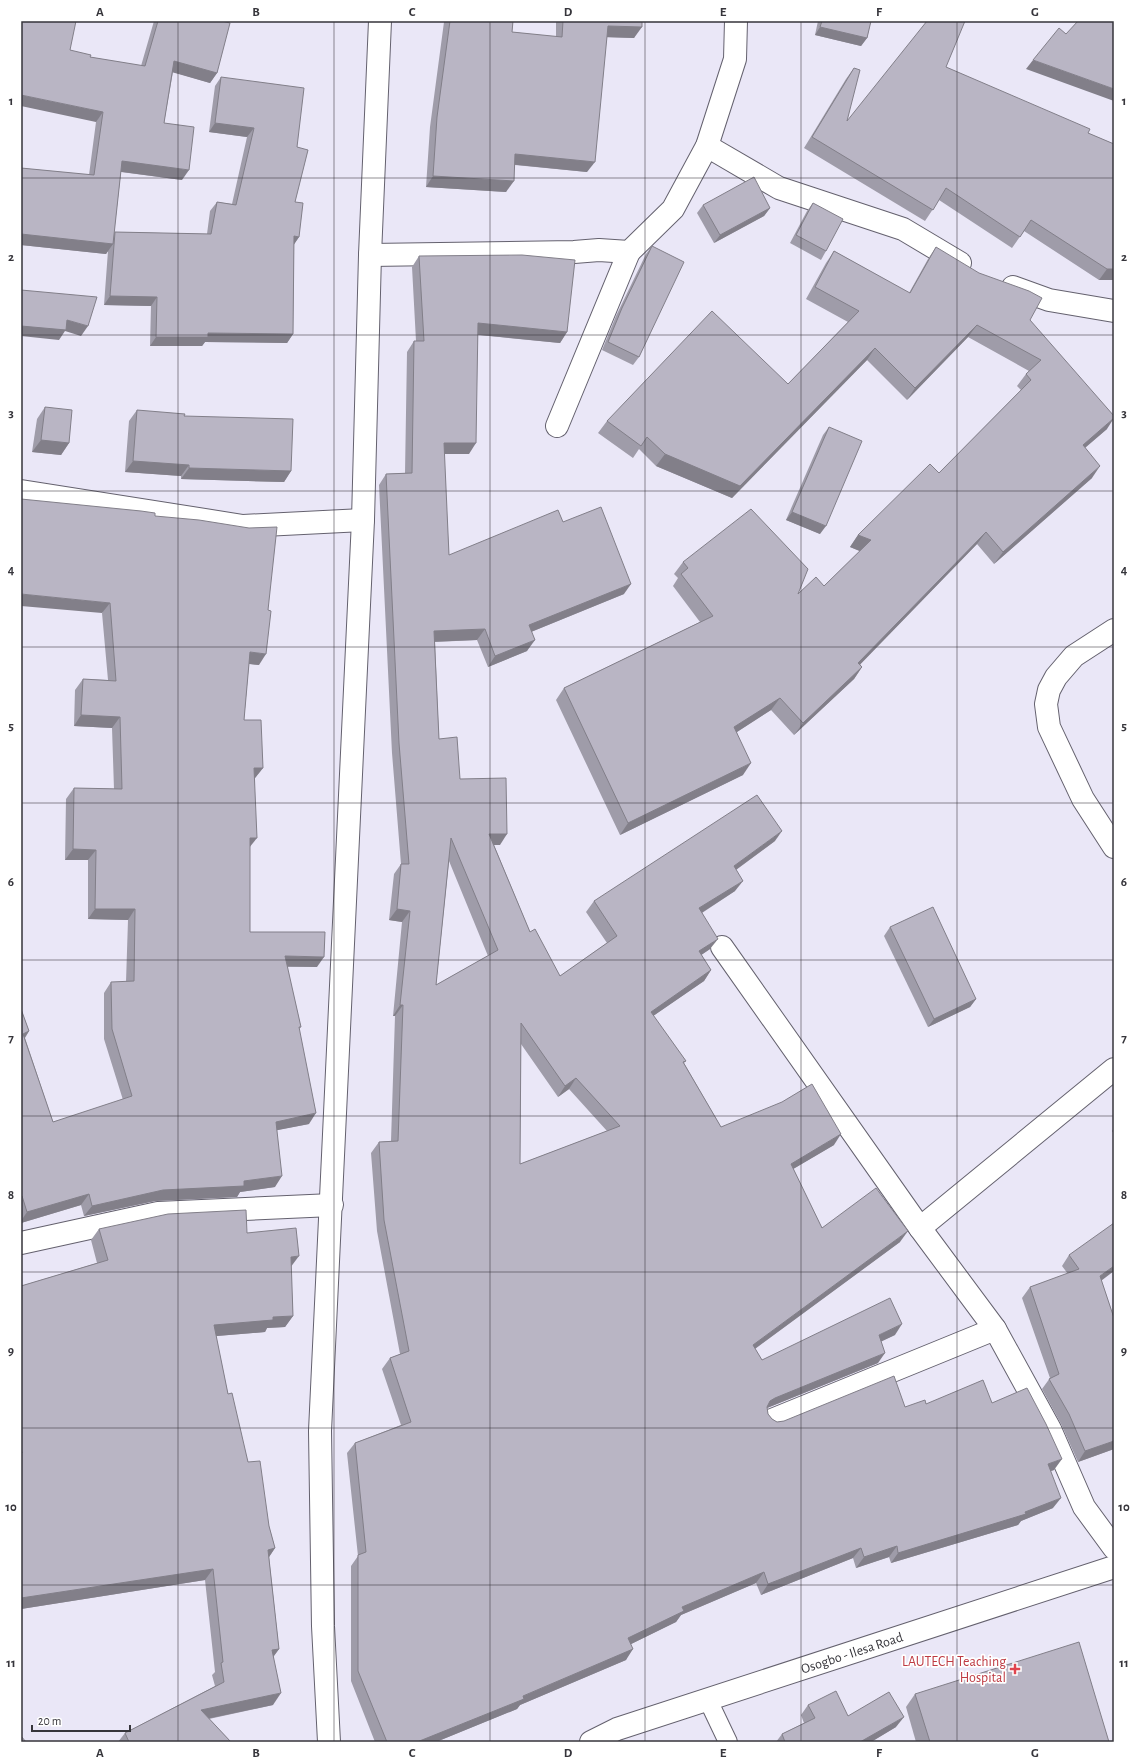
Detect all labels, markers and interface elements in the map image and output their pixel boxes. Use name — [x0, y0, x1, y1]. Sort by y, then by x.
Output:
text: A — [96, 6, 104, 19]
text: B — [252, 6, 260, 19]
text: C — [409, 6, 416, 19]
text: D — [564, 6, 573, 19]
text: E — [720, 6, 727, 19]
text: F — [876, 6, 883, 19]
text: G — [1031, 6, 1039, 19]
text: 1 — [9, 95, 13, 108]
text: 1 — [1122, 95, 1126, 108]
text: 2 — [8, 251, 14, 264]
text: 2 — [1121, 251, 1127, 264]
text: 3 — [8, 407, 14, 420]
text: 3 — [1121, 407, 1127, 420]
text: 4 — [8, 564, 15, 577]
text: 4 — [1121, 564, 1128, 577]
text: 5 — [8, 720, 14, 733]
text: 5 — [1121, 720, 1127, 733]
text: 6 — [8, 876, 14, 889]
text: 6 — [1121, 876, 1127, 889]
text: 7 — [8, 1032, 14, 1045]
text: 7 — [1121, 1032, 1127, 1045]
text: 8 — [8, 1189, 14, 1202]
text: 8 — [1121, 1189, 1127, 1202]
text: 9 — [8, 1345, 14, 1358]
text: 9 — [1121, 1345, 1127, 1358]
text: 10 — [5, 1501, 17, 1514]
text: 10 — [1118, 1501, 1130, 1514]
street label: Osogbo - Ilesa Road — [799, 1630, 905, 1677]
place label: LAUTECH Teaching Hospital — [902, 1655, 1006, 1685]
text: 11 — [6, 1657, 16, 1670]
text: 11 — [1119, 1657, 1129, 1670]
marker: LAUTECH Teaching Hospital — [1009, 1663, 1021, 1675]
scale bar — [32, 1707, 130, 1733]
text: 20 m — [38, 1715, 61, 1727]
text: A — [96, 1747, 104, 1760]
text: B — [252, 1747, 260, 1760]
text: C — [409, 1747, 416, 1760]
text: D — [564, 1747, 573, 1760]
text: E — [720, 1747, 727, 1760]
text: F — [876, 1747, 883, 1760]
text: G — [1031, 1747, 1039, 1760]

